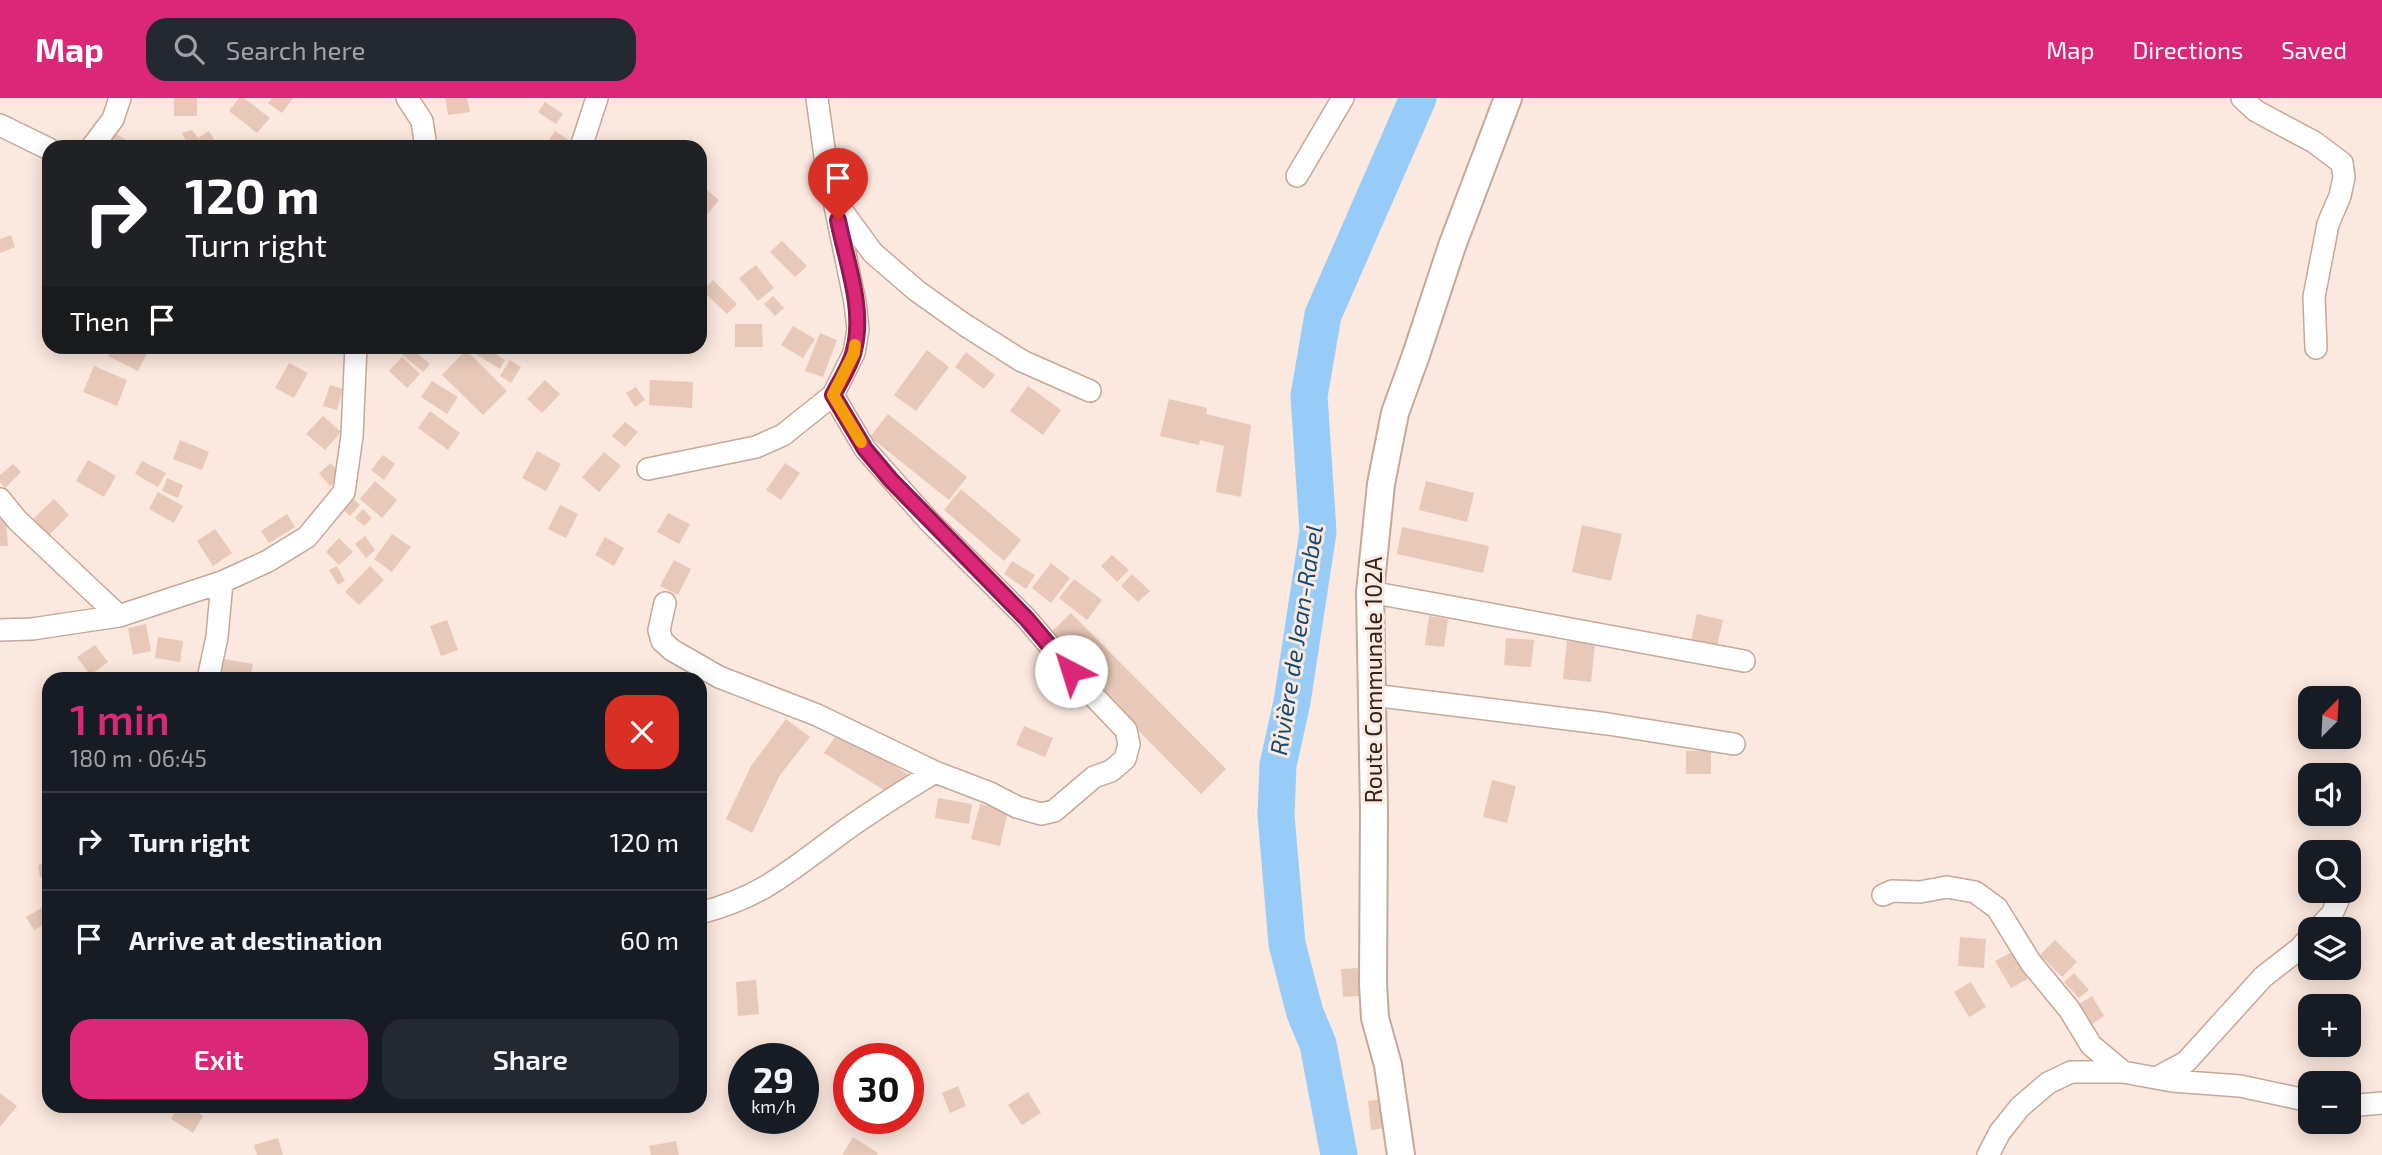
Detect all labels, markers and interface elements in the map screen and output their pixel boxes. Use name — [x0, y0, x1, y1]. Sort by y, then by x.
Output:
search box — [146, 18, 636, 81]
text: Map — [35, 29, 104, 69]
icon: search — [170, 30, 208, 68]
text: Search here — [226, 34, 365, 65]
text: Map — [2046, 35, 2094, 64]
text: Directions — [2132, 35, 2243, 64]
text: Saved — [2281, 35, 2347, 64]
pin — [808, 148, 868, 220]
icon: arrive — [819, 159, 857, 197]
text: 120 m — [185, 165, 319, 224]
icon: right — [70, 168, 161, 259]
text: Turn right — [185, 225, 327, 263]
icon: arrive — [143, 301, 181, 339]
text: Then — [70, 305, 129, 336]
water label: Rivière de Jean-Rabel — [1263, 522, 1328, 757]
street label: Route Communale 102A — [1359, 556, 1387, 803]
position arrow — [1034, 634, 1108, 708]
north arrow — [2298, 686, 2361, 749]
map controls — [2298, 686, 2361, 1134]
text: 1 min — [70, 693, 170, 743]
button: close — [605, 695, 679, 769]
text: 180 m · 06:45 — [70, 744, 207, 772]
button: sound — [2298, 763, 2361, 826]
icon: right — [70, 822, 108, 860]
text: Turn right — [129, 826, 250, 857]
text: 120 m — [610, 826, 679, 857]
button: search — [2298, 840, 2361, 903]
button: layers — [2298, 917, 2361, 980]
icon: arrive — [70, 920, 108, 958]
text: Arrive at destination — [129, 924, 382, 955]
text: 60 m — [620, 924, 679, 955]
button: + — [2298, 994, 2361, 1057]
button: Exit — [70, 1019, 368, 1099]
button: Share — [382, 1019, 679, 1099]
speed limit sign: 30 — [833, 1043, 924, 1134]
text: 29 — [753, 1058, 794, 1100]
button: − — [2298, 1071, 2361, 1134]
text: km/h — [751, 1095, 796, 1117]

